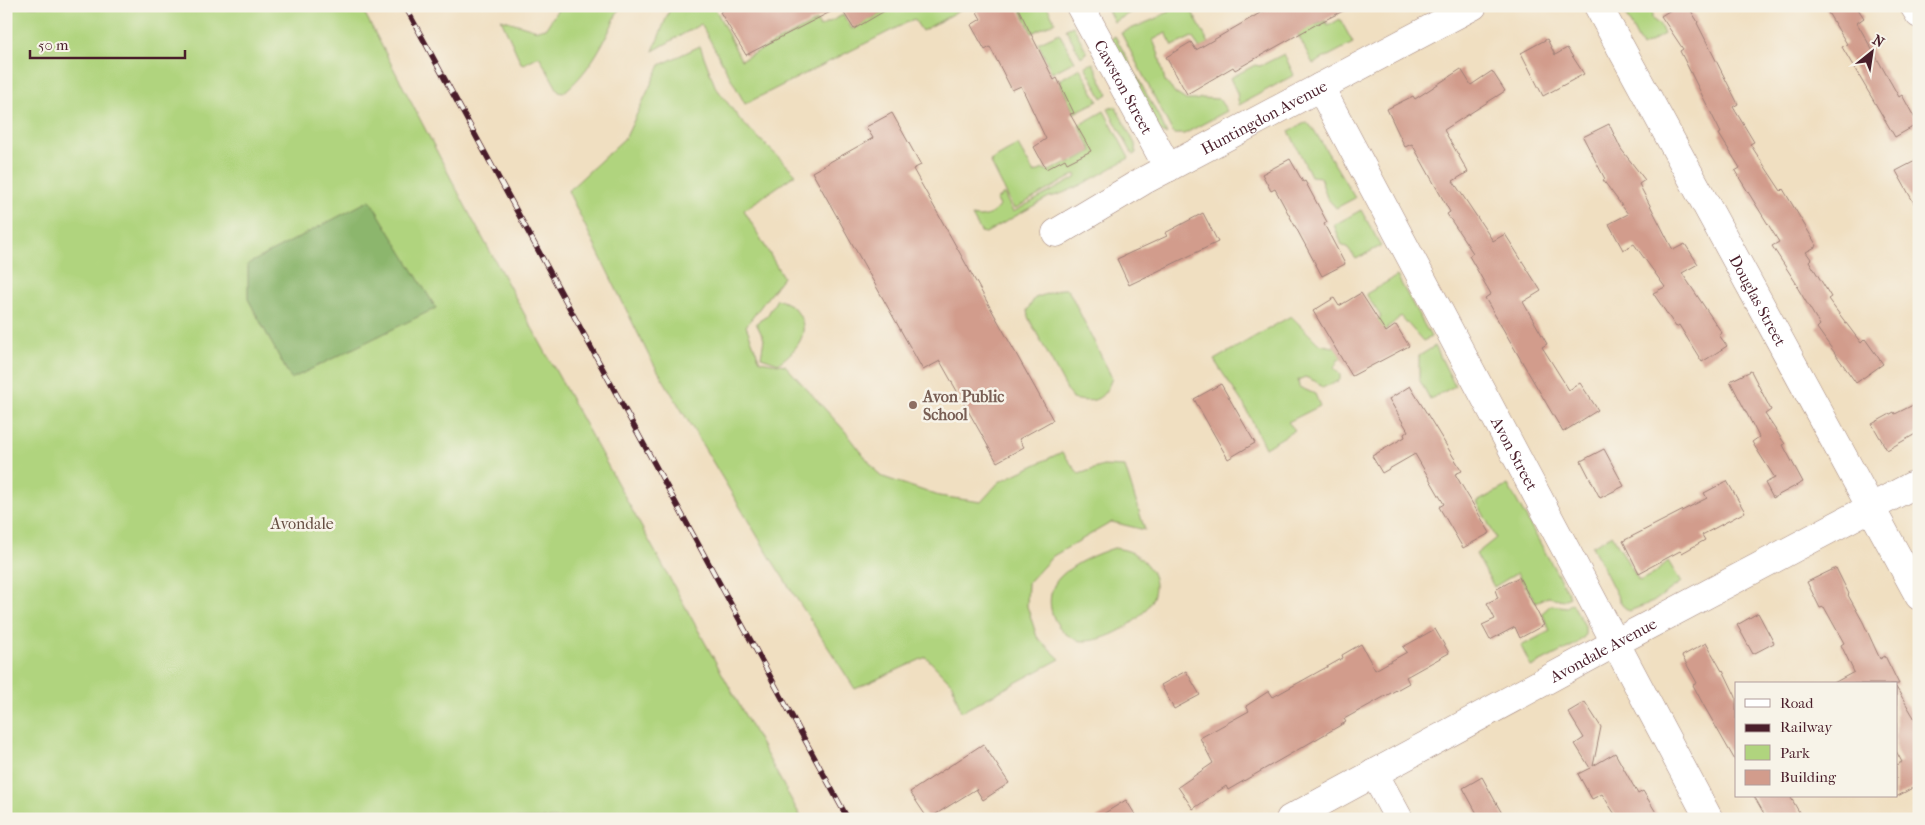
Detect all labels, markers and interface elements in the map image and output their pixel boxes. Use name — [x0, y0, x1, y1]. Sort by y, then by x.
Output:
scale bar — [30, 28, 185, 60]
north arrow — [1848, 28, 1898, 78]
text: N — [1869, 31, 1887, 51]
text: 50 m — [38, 36, 69, 54]
street label: Cawston Street — [1091, 36, 1157, 138]
street label: Huntingdon Avenue — [1197, 76, 1330, 158]
street label: Douglas Street — [1726, 251, 1791, 350]
place label: Avon Public School — [922, 387, 1004, 424]
marker: Avon Public School — [907, 399, 919, 411]
street label: Avon Street — [1487, 412, 1542, 494]
park label: Avondale — [269, 514, 334, 533]
street label: Avondale Avenue — [1546, 613, 1660, 687]
legend — [1735, 682, 1898, 798]
text: Road — [1780, 694, 1814, 712]
text: Railway — [1780, 718, 1833, 736]
text: Park — [1780, 744, 1810, 762]
text: Building — [1780, 768, 1837, 786]

